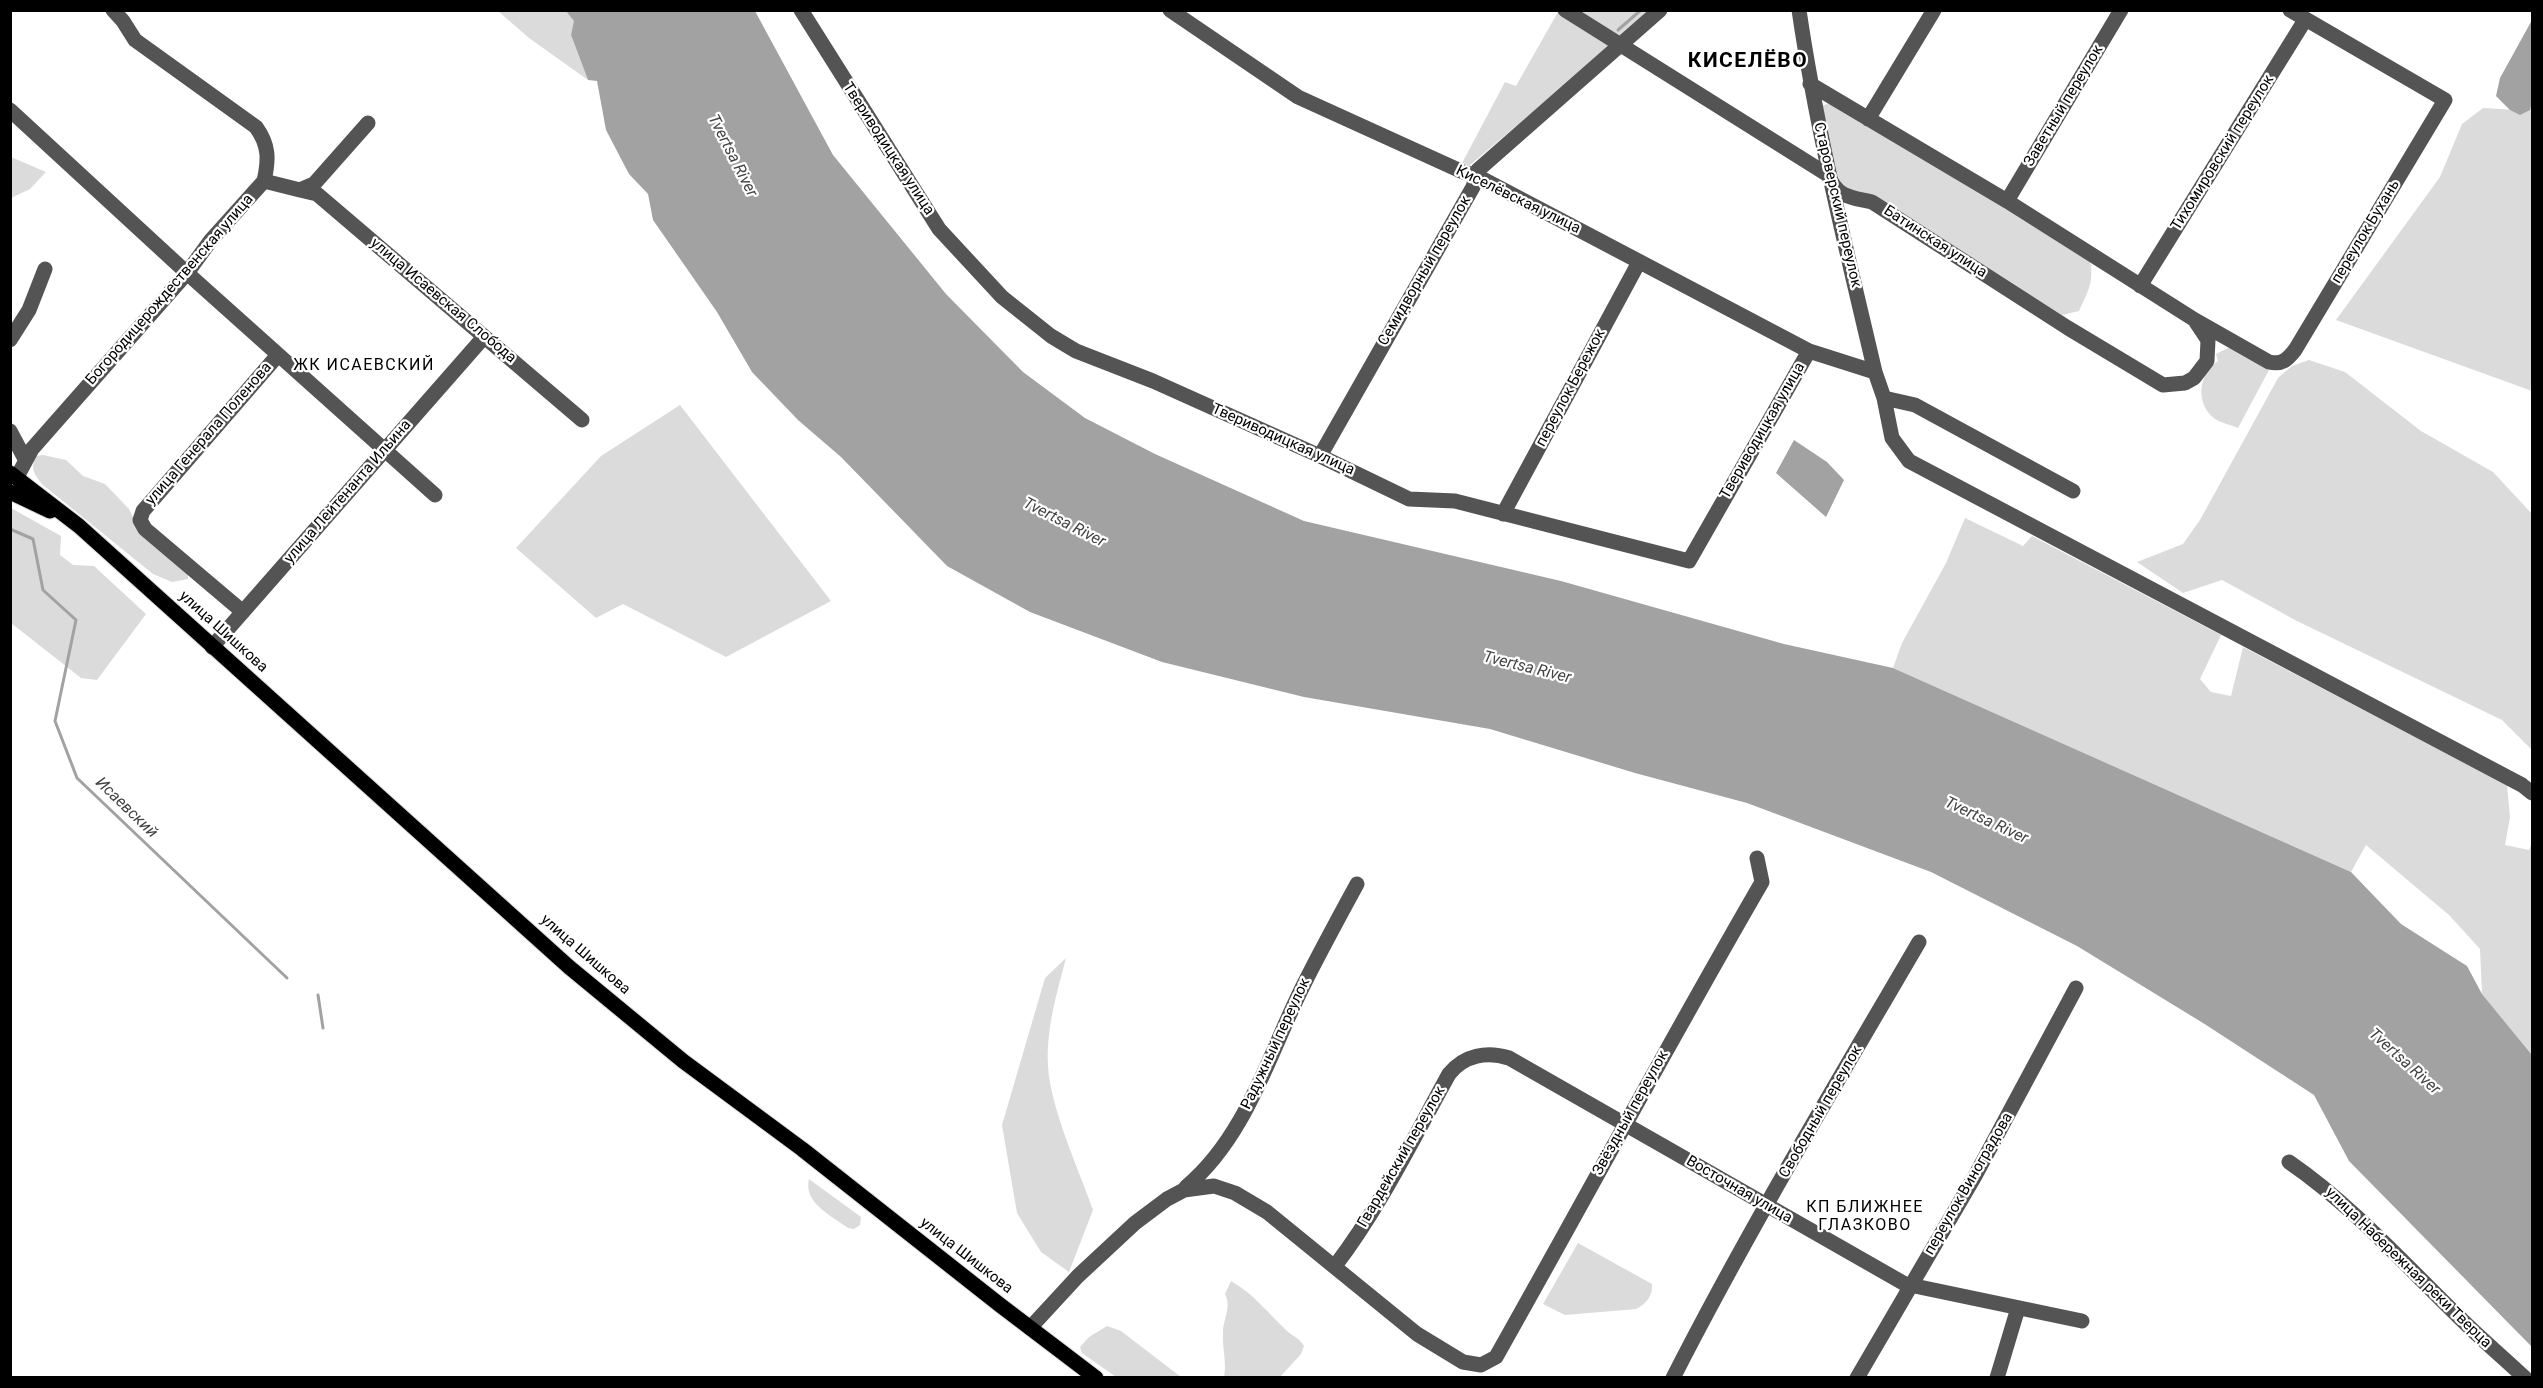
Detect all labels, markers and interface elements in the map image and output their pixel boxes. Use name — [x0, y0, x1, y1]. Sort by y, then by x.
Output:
street label: Заветный переулок — [2021, 42, 2107, 170]
district label: КИСЕЛЁВО — [1688, 49, 1808, 75]
street label: Тихомировский переулок — [2168, 72, 2278, 234]
street label: Твериводицкая улица — [838, 79, 938, 219]
water label: Tvertsa River — [703, 112, 761, 200]
street label: Староверский переулок — [1809, 121, 1865, 289]
street label: Киселёвская улица — [1453, 162, 1583, 238]
street label: переулок Бухань — [2328, 177, 2404, 287]
street label: Богородицерождественская улица — [82, 191, 258, 389]
street label: Семидворный переулок — [1375, 193, 1475, 349]
street label: Батинская улица — [1880, 202, 1990, 282]
street label: улица Исаевская Слобода — [366, 235, 520, 367]
street label: переулок Бережок — [1532, 326, 1610, 450]
district label: ЖК ИСАЕВСКИЙ — [293, 356, 435, 376]
street label: улица Генерала Поленова — [142, 359, 276, 509]
street label: Твериводицкая улица — [1717, 360, 1809, 502]
street label: Твериводицкая улица — [1209, 400, 1357, 480]
street label: улица Лейтенанта Ильина — [281, 417, 415, 567]
water label: Tvertsa River — [1020, 494, 1108, 552]
street label: улица Шишкова — [175, 587, 271, 677]
water label: Tvertsa River — [1481, 648, 1573, 688]
water label: Исаевский — [91, 774, 161, 842]
water label: Tvertsa River — [1941, 793, 2031, 849]
street label: улица Шишкова — [536, 911, 634, 999]
street label: Радужный переулок — [1238, 975, 1314, 1113]
water label: Tvertsa River — [2364, 1025, 2444, 1099]
street label: Свободный переулок — [1776, 1043, 1866, 1181]
street label: Звёздный переулок — [1589, 1047, 1673, 1179]
street label: Гвардейский переулок — [1354, 1083, 1450, 1231]
street label: переулок Виноградова — [1921, 1110, 2017, 1258]
street label: Восточная улица — [1683, 1152, 1795, 1228]
street label: улица Набережная реки Тверца — [2321, 1184, 2495, 1352]
district label: КП БЛИЖНЕЕ ГЛАЗКОВО — [1806, 1198, 1924, 1236]
street label: улица Шишкова — [916, 1214, 1016, 1298]

